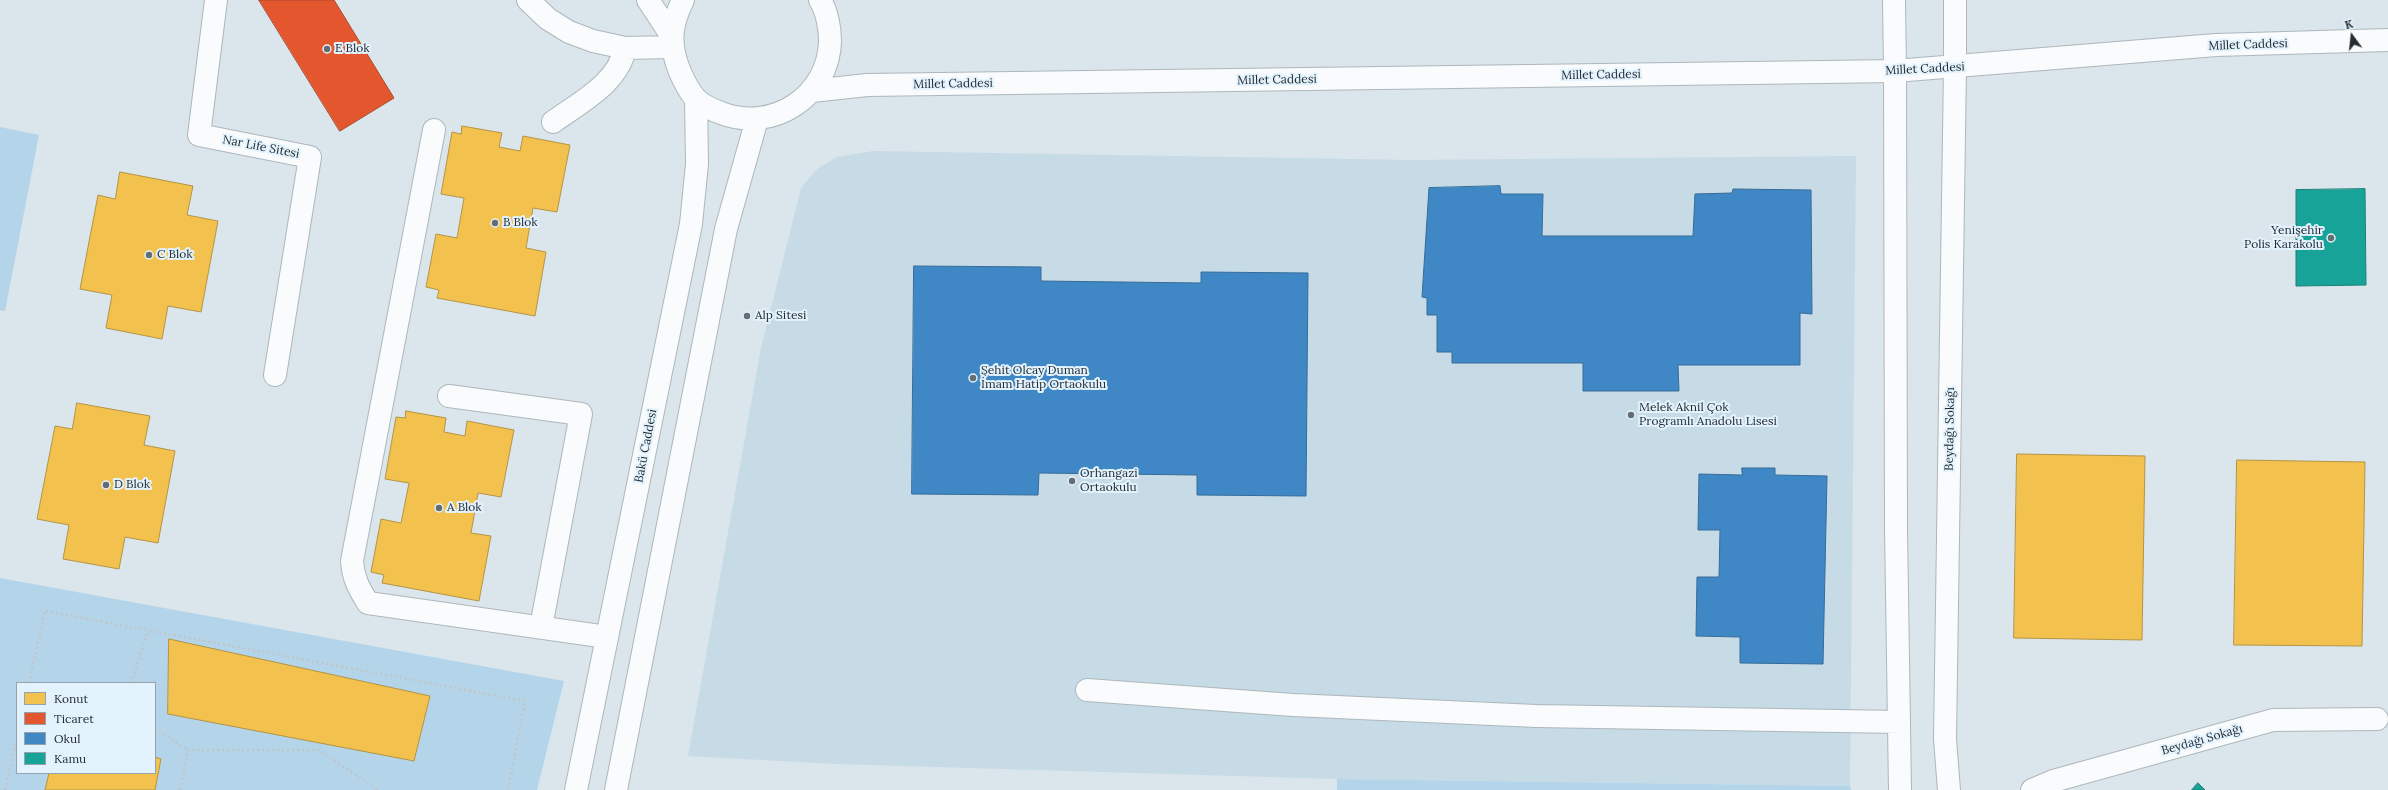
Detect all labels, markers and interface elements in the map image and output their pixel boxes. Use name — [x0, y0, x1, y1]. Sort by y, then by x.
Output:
north arrow — [2332, 16, 2372, 56]
text: K — [2343, 17, 2354, 32]
street label: Millet Caddesi — [2208, 36, 2288, 54]
place label: E Blok — [335, 42, 370, 56]
marker: E Blok — [322, 44, 332, 54]
street label: Millet Caddesi — [1885, 60, 1965, 78]
street label: Millet Caddesi — [1561, 67, 1641, 83]
street label: Millet Caddesi — [1237, 72, 1317, 88]
street label: Millet Caddesi — [913, 76, 993, 92]
street label: Nar Life Sitesi — [221, 132, 301, 162]
place label: B Blok — [503, 216, 538, 230]
marker: B Blok — [490, 218, 500, 228]
place label: Yenişehir Polis Karakolu — [2244, 224, 2323, 252]
marker: Yenişehir Polis Karakolu — [2326, 233, 2336, 243]
place label: C Blok — [157, 248, 193, 262]
marker: C Blok — [144, 250, 154, 260]
place label: Alp Sitesi — [755, 309, 806, 323]
marker: Alp Sitesi — [742, 311, 752, 321]
place label: Şehit Olcay Duman İmam Hatip Ortaokulu — [981, 364, 1106, 392]
marker: Şehit Olcay Duman İmam Hatip Ortaokulu — [968, 373, 978, 383]
street label: Beydağı Sokağı — [1942, 387, 1958, 471]
place label: Melek Aknil Çok Programlı Anadolu Lisesi — [1639, 401, 1777, 429]
street label: Bakü Caddesi — [632, 408, 660, 484]
marker: Melek Aknil Çok Programlı Anadolu Lisesi — [1626, 410, 1636, 420]
place label: Orhangazi Ortaokulu — [1080, 467, 1138, 495]
marker: Orhangazi Ortaokulu — [1067, 476, 1077, 486]
place label: D Blok — [114, 478, 150, 492]
marker: D Blok — [101, 480, 111, 490]
place label: A Blok — [447, 501, 482, 515]
marker: A Blok — [434, 503, 444, 513]
legend — [16, 682, 156, 774]
text: Konut — [54, 691, 88, 706]
text: Ticaret — [54, 711, 94, 726]
street label: Beydağı Sokağı — [2160, 722, 2244, 758]
text: Okul — [54, 731, 80, 746]
text: Kamu — [54, 751, 86, 766]

